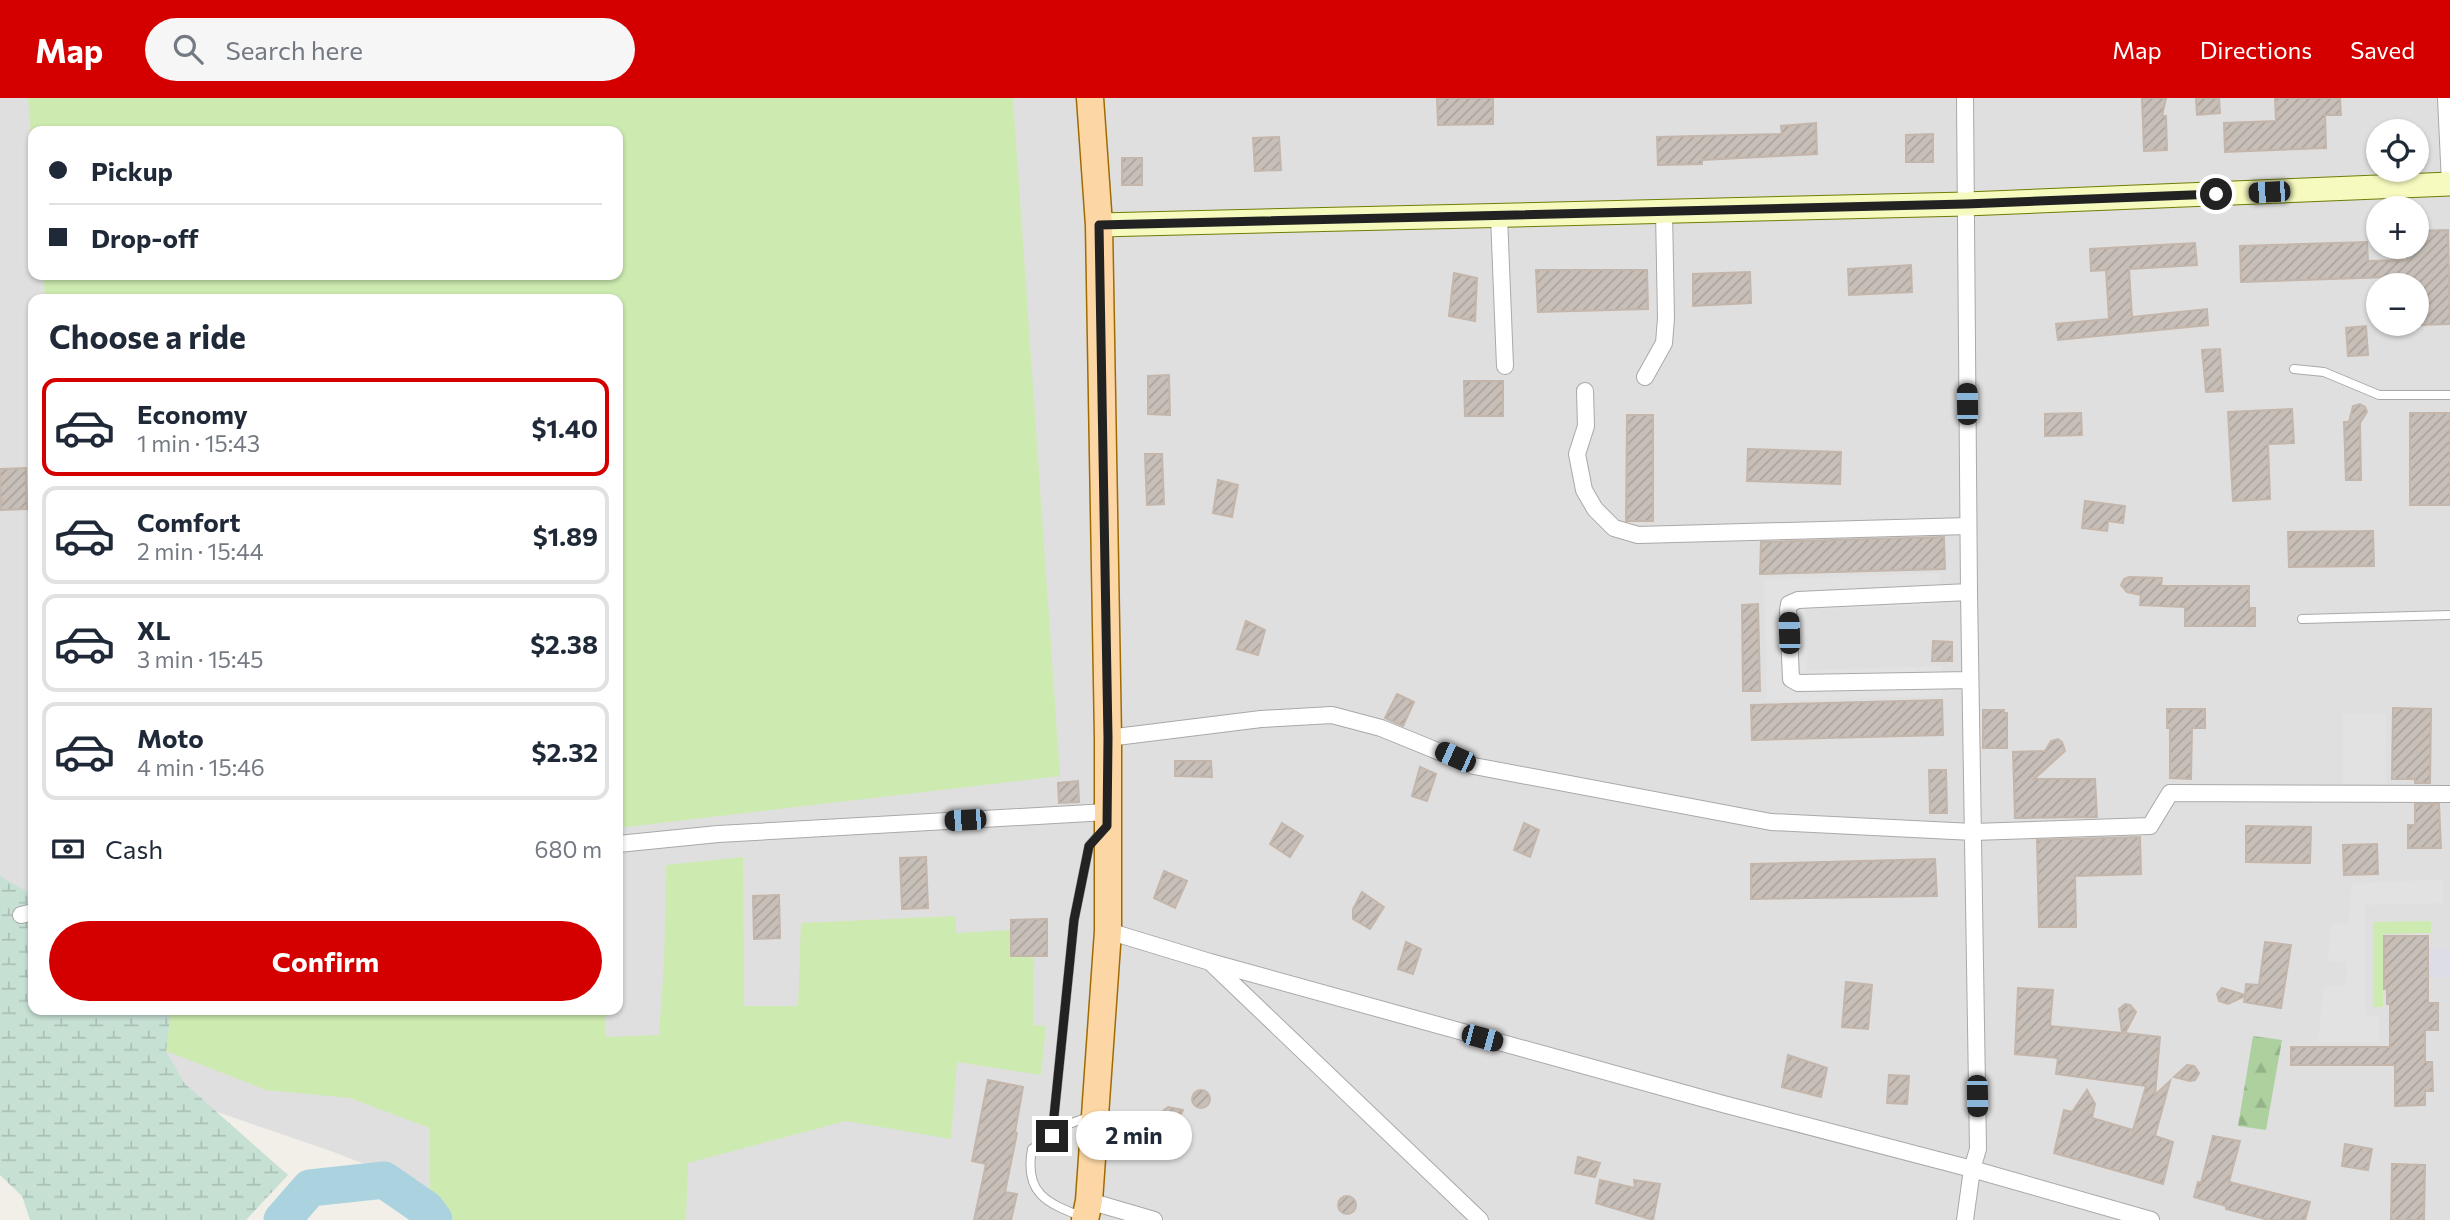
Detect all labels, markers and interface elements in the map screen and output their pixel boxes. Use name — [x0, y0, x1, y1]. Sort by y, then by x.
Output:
search box — [145, 18, 635, 81]
text: Map — [35, 29, 103, 70]
icon: search — [169, 30, 207, 68]
text: Search here — [225, 34, 363, 65]
text: Map — [2112, 35, 2162, 64]
text: Directions — [2200, 35, 2312, 64]
text: Saved — [2350, 35, 2415, 64]
map controls — [2366, 119, 2429, 336]
button: locate — [2366, 119, 2429, 182]
text: Pickup — [91, 155, 173, 186]
route start — [2200, 178, 2232, 210]
car — [2248, 180, 2291, 204]
button: + — [2366, 196, 2429, 259]
text: Drop-off — [91, 222, 198, 253]
button: − — [2366, 273, 2429, 336]
text: Choose a ride — [49, 316, 246, 356]
car — [1957, 383, 1978, 425]
icon: car — [53, 396, 116, 459]
text: Economy — [137, 398, 248, 429]
text: $1.40 — [531, 412, 598, 443]
text: 1 min · 15:43 — [137, 429, 260, 457]
icon: car — [53, 504, 116, 567]
text: Comfort — [137, 506, 240, 537]
text: $1.89 — [533, 520, 598, 551]
text: 2 min · 15:44 — [137, 537, 264, 565]
icon: car — [53, 612, 116, 675]
car — [1778, 612, 1801, 654]
text: XL — [137, 614, 171, 645]
text: $2.38 — [530, 628, 598, 659]
text: 3 min · 15:45 — [137, 645, 263, 673]
icon: car — [53, 720, 116, 783]
text: Moto — [137, 722, 204, 753]
text: $2.32 — [532, 736, 598, 767]
car — [1432, 739, 1479, 775]
text: 4 min · 15:46 — [137, 753, 265, 781]
car — [944, 808, 987, 832]
icon: cash — [49, 830, 87, 868]
text: Cash — [105, 833, 163, 864]
text: 680 m — [535, 835, 602, 863]
button: Confirm — [49, 921, 602, 1001]
car — [1459, 1022, 1506, 1054]
car — [1967, 1075, 1988, 1117]
callout: 2 min — [1076, 1112, 1192, 1160]
route end — [1036, 1120, 1068, 1152]
text: 2 min — [1105, 1121, 1163, 1149]

